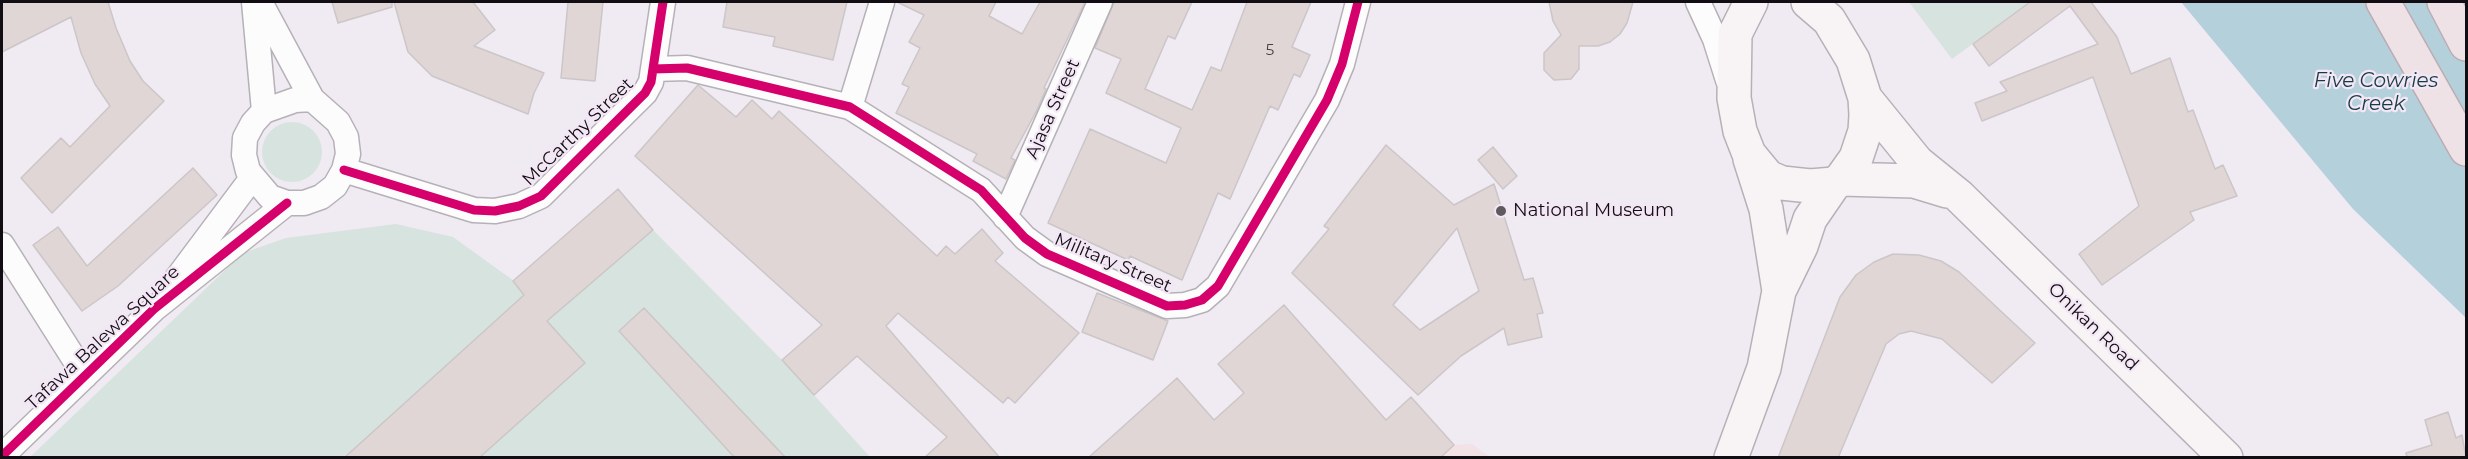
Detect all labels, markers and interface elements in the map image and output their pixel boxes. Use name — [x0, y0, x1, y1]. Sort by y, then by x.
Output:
house number: 5 — [1266, 42, 1274, 60]
street label: Ajasa Street — [1021, 56, 1085, 162]
water label: Five Cowries Creek — [2314, 69, 2438, 116]
street label: McCarthy Street — [518, 73, 638, 191]
place label: National Museum — [1513, 200, 1674, 222]
marker: National Museum — [1494, 204, 1508, 218]
street label: Military Street — [1051, 229, 1175, 297]
street label: Tafawa Balewa Square — [22, 261, 184, 415]
street label: Onikan Road — [2043, 279, 2143, 375]

